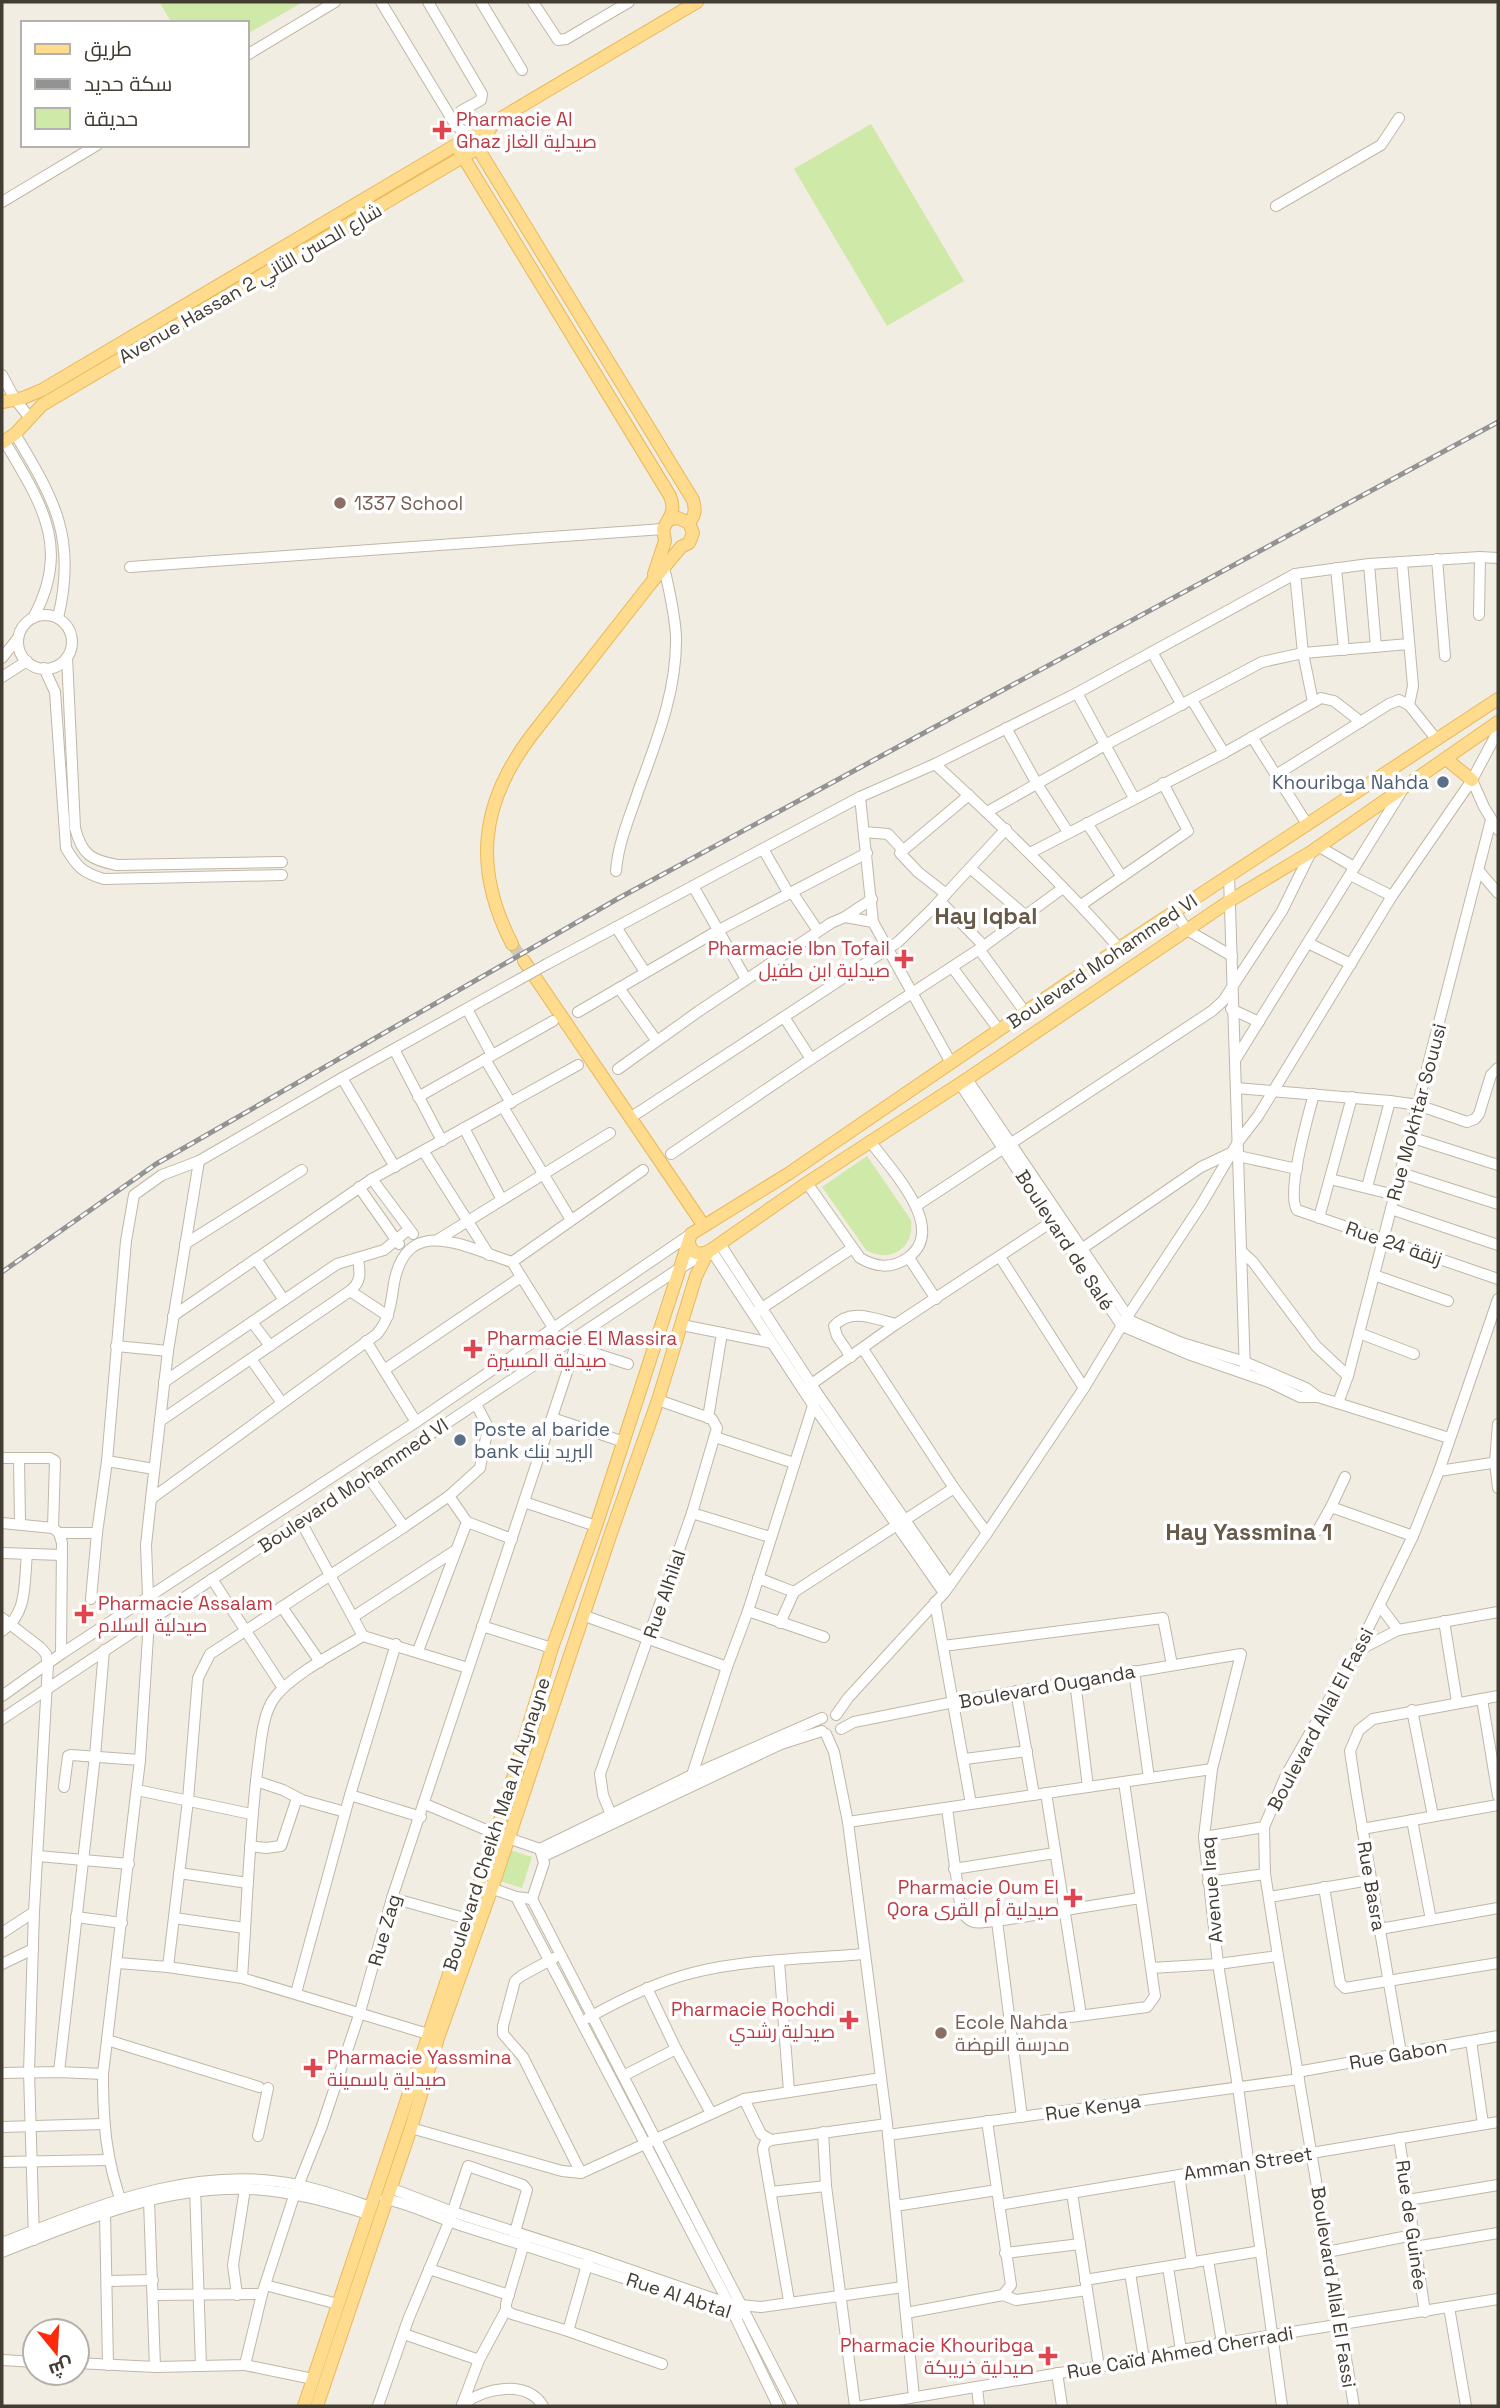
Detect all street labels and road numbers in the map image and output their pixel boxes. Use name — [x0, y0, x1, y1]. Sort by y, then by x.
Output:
street label: Avenue Hassan 2 شارع الحسن الثاني — [114, 198, 387, 371]
street label: Boulevard Mohammed VI — [1002, 888, 1202, 1034]
street label: Rue Mokhtar Souusi — [1381, 1021, 1452, 1204]
street label: Boulevard de Salé — [1010, 1165, 1119, 1315]
street label: Rue 24 زنقة — [1342, 1215, 1445, 1272]
street label: Boulevard Mohammed VI — [253, 1412, 453, 1558]
street label: Rue Alhilal — [638, 1546, 691, 1642]
street label: Boulevard Allal El Fassi — [1262, 1623, 1379, 1815]
street label: Boulevard Ouganda — [957, 1659, 1137, 1714]
street label: Boulevard Cheikh Maa Al Aynayne — [437, 1674, 556, 1974]
street label: Avenue Iraq — [1194, 1836, 1229, 1944]
street label: Rue Basra — [1351, 1839, 1392, 1933]
street label: Rue Zag — [362, 1891, 407, 1969]
street label: Rue Gabon — [1347, 2034, 1449, 2075]
street label: Rue Kenya — [1044, 2088, 1143, 2127]
street label: Amman Street — [1182, 2141, 1314, 2186]
street label: Rue de Guinée — [1390, 2158, 1433, 2292]
street label: Boulevard Allal El Fassi — [1305, 2185, 1362, 2390]
street label: Rue Al Abtal — [623, 2267, 734, 2324]
street label: Rue Caïd Ahmed Cherradi — [1065, 2320, 1295, 2385]

